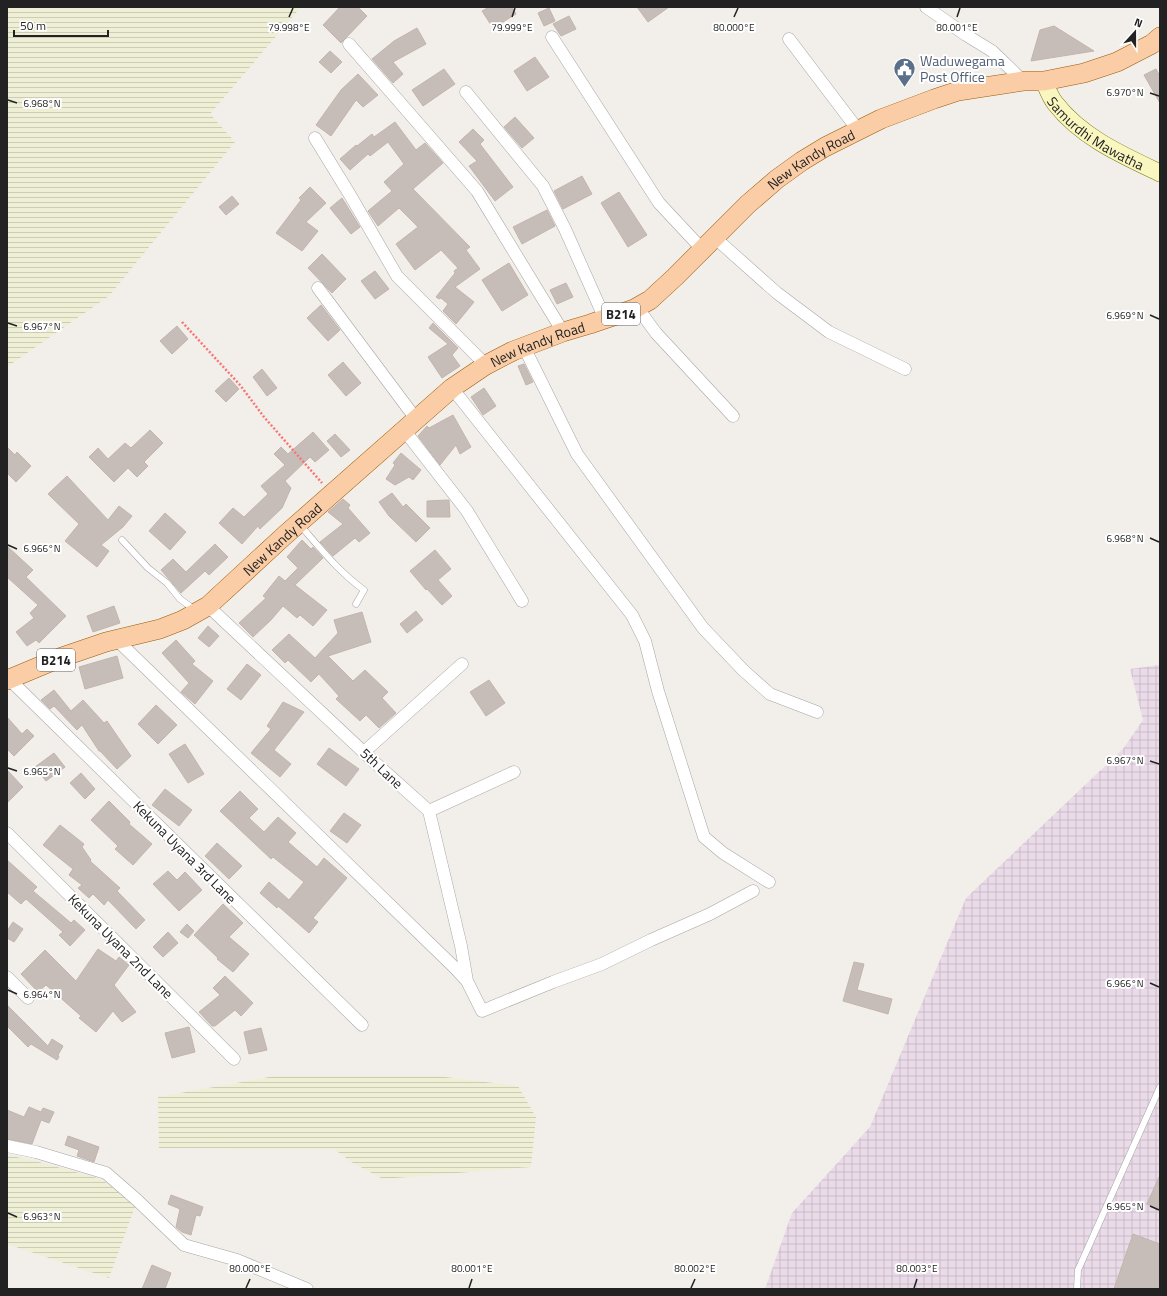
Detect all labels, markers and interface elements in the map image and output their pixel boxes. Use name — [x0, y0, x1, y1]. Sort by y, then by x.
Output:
scale bar — [14, 12, 108, 38]
north arrow — [1115, 12, 1155, 52]
text: N — [1132, 14, 1145, 31]
text: 50 m — [20, 16, 46, 35]
text: 79.998°E — [268, 20, 310, 35]
text: 79.999°E — [491, 20, 533, 35]
text: 80.000°E — [713, 20, 755, 35]
text: 80.001°E — [936, 20, 978, 35]
place label: Waduwegama Post Office — [920, 50, 1005, 87]
public building icon: Waduwegama Post Office — [892, 55, 918, 88]
text: 6.970°N — [1107, 85, 1143, 100]
street label: Samurdhi Mawatha — [1043, 92, 1148, 175]
text: 6.968°N — [24, 96, 60, 111]
street label: New Kandy Road — [762, 123, 858, 194]
road number: B214 — [602, 303, 640, 325]
text: 6.969°N — [1107, 308, 1143, 323]
street label: New Kandy Road — [486, 316, 587, 372]
text: 6.967°N — [24, 319, 60, 334]
street label: New Kandy Road — [238, 497, 326, 580]
text: 6.968°N — [1107, 531, 1143, 546]
text: 6.966°N — [24, 541, 60, 556]
road number: B214 — [37, 649, 75, 671]
street label: 5th Lane — [356, 743, 408, 793]
text: 6.967°N — [1107, 753, 1143, 768]
text: 6.965°N — [24, 764, 60, 779]
street label: Kekuna Uyana 3rd Lane — [129, 796, 241, 908]
street label: Kekuna Uyana 2nd Lane — [64, 889, 178, 1003]
text: 6.966°N — [1107, 976, 1143, 991]
text: 6.964°N — [24, 987, 60, 1002]
text: 6.965°N — [1107, 1199, 1143, 1214]
text: 6.963°N — [24, 1209, 60, 1224]
text: 80.000°E — [229, 1261, 271, 1276]
text: 80.001°E — [451, 1261, 493, 1276]
text: 80.002°E — [674, 1261, 716, 1276]
text: 80.003°E — [896, 1261, 938, 1276]

